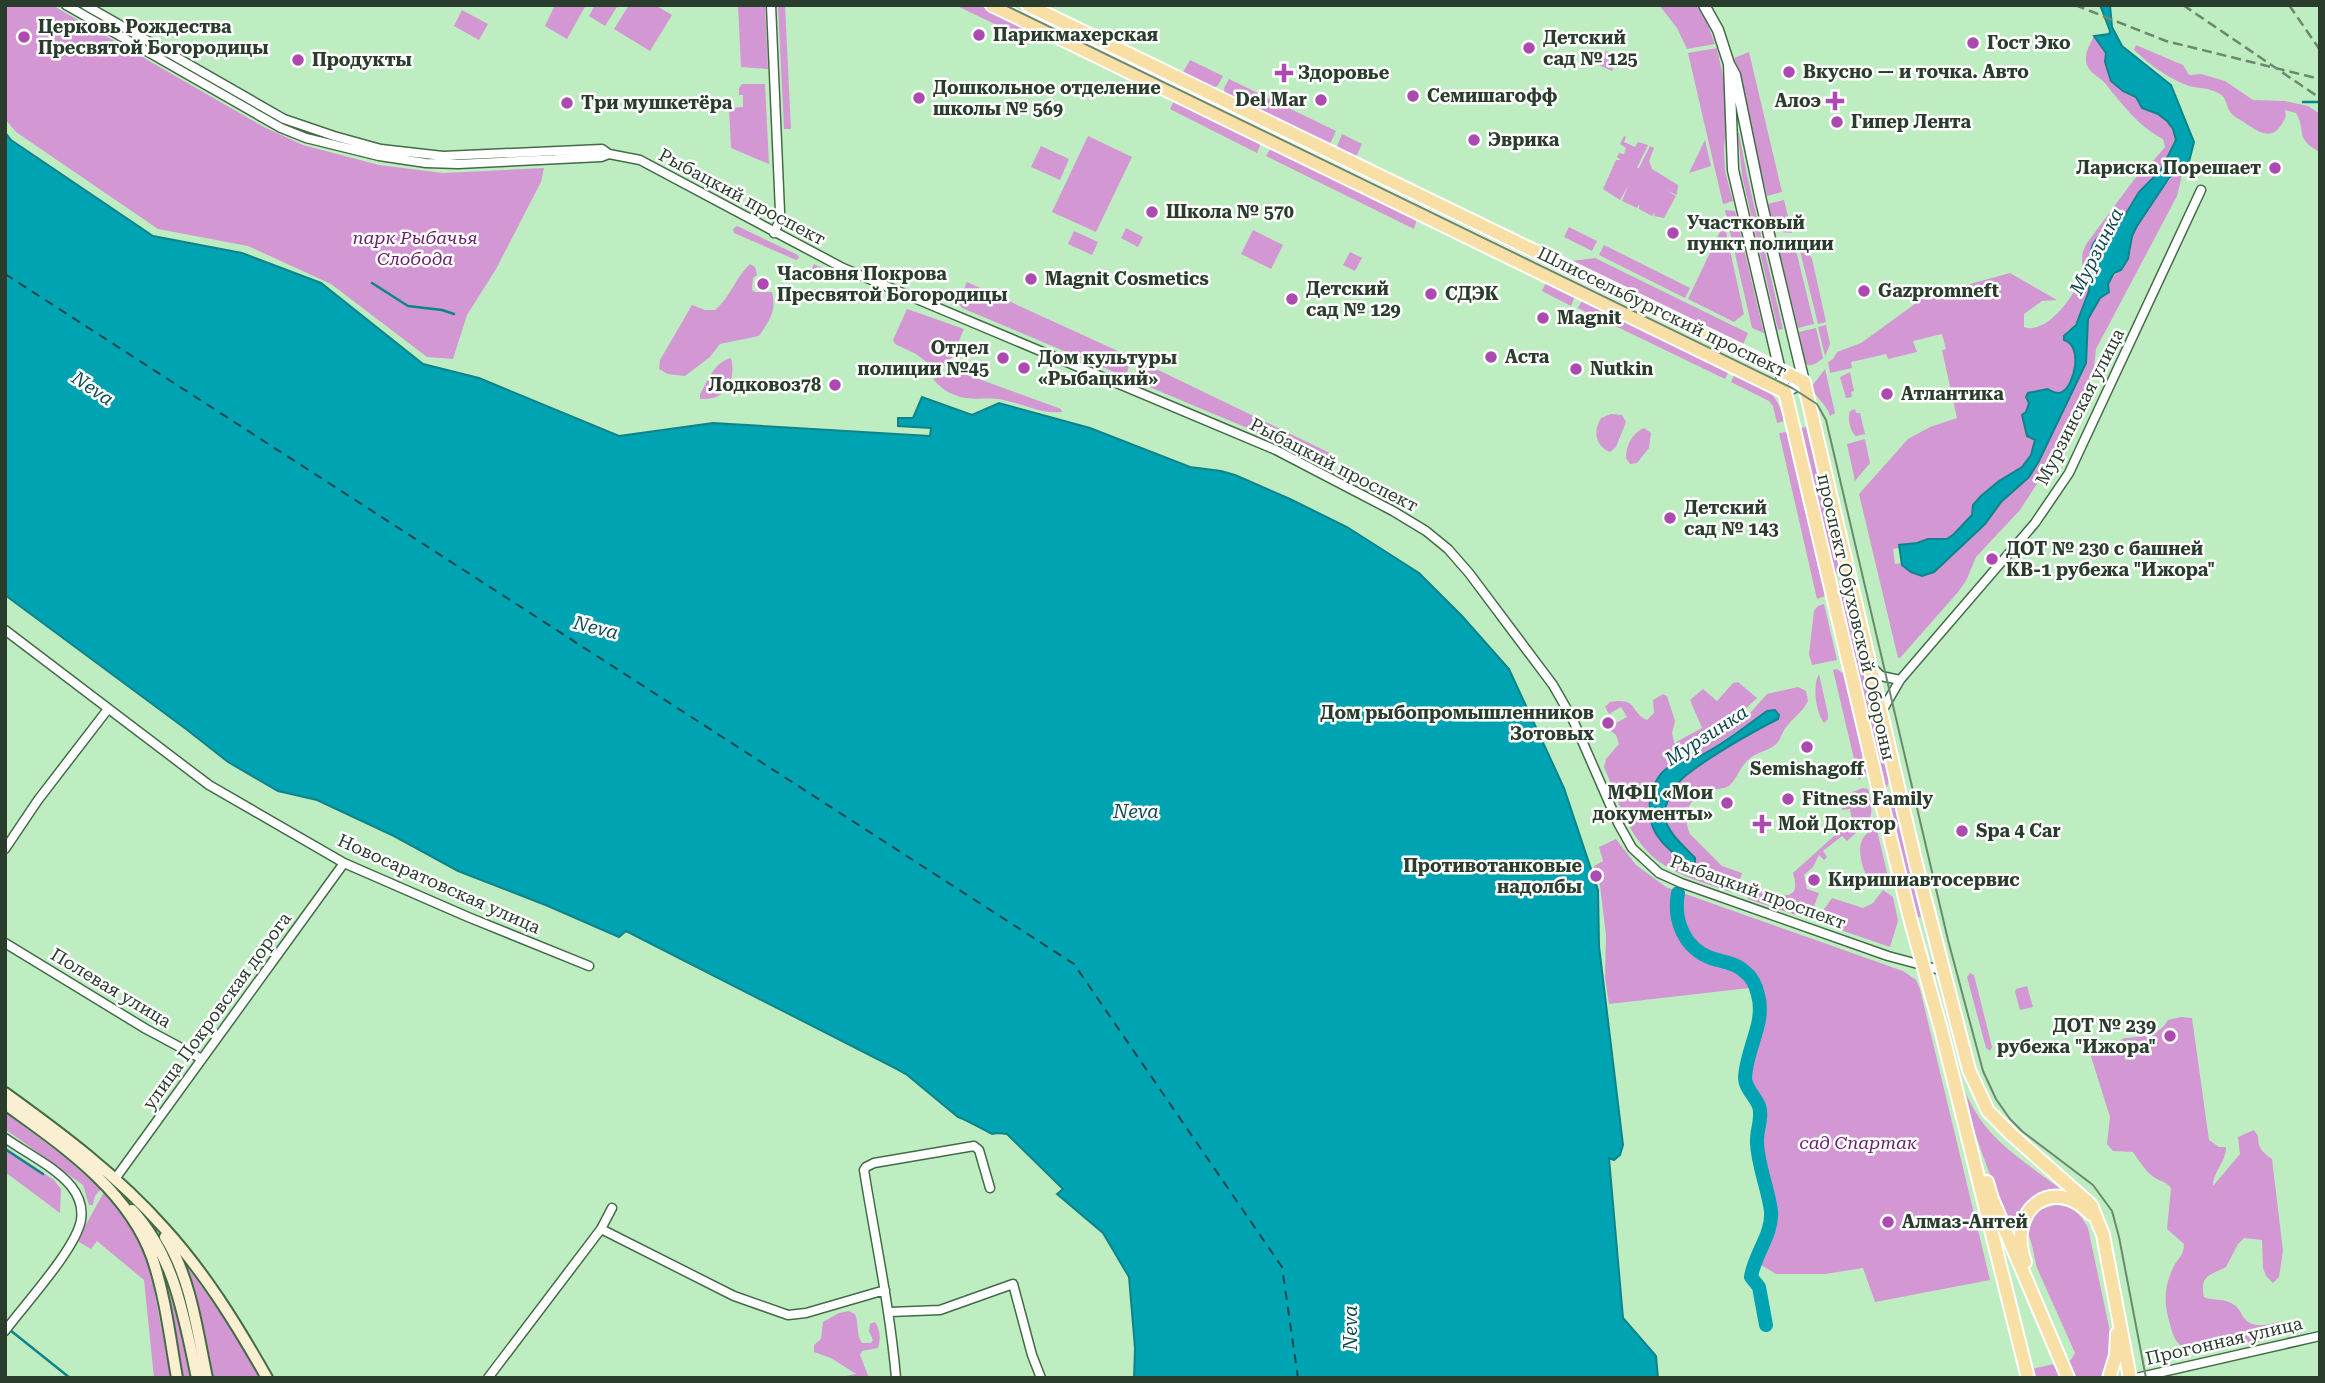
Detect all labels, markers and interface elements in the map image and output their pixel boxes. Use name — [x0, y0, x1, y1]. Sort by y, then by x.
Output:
place label: Церковь Рождества Пресвятой Богородицы — [38, 16, 269, 58]
place label: Парикмахерская — [993, 24, 1158, 45]
marker: Парикмахерская — [971, 27, 987, 43]
place label: Детский сад № 125 — [1543, 27, 1638, 69]
marker: Церковь Рождества Пресвятой Богородицы — [16, 29, 32, 45]
place label: Гост Эко — [1987, 32, 2071, 53]
marker: Гост Эко — [1965, 35, 1981, 51]
marker: Детский сад № 125 — [1521, 40, 1537, 56]
place label: Продукты — [312, 49, 412, 70]
marker: Продукты — [290, 52, 306, 68]
place label: Вкусно — и точка. Авто — [1803, 61, 2029, 82]
place label: Здоровье — [1298, 62, 1390, 83]
marker: Вкусно — и точка. Авто — [1781, 64, 1797, 80]
marker: Здоровье — [1276, 65, 1292, 81]
place label: Дошкольное отделение школы № 569 — [933, 77, 1161, 119]
place label: Семишагофф — [1427, 85, 1558, 106]
marker: Семишагофф — [1405, 88, 1421, 104]
place label: Del Mar — [1235, 89, 1307, 110]
marker: Дошкольное отделение школы № 569 — [911, 90, 927, 106]
place label: Алоэ — [1775, 90, 1821, 111]
place label: Три мушкетёра — [581, 92, 733, 113]
marker: Del Mar — [1313, 92, 1329, 108]
marker: Алоэ — [1827, 93, 1843, 109]
marker: Три мушкетёра — [559, 95, 575, 111]
place label: Гипер Лента — [1851, 111, 1971, 132]
marker: Гипер Лента — [1829, 114, 1845, 130]
place label: Эврика — [1488, 129, 1560, 150]
marker: Эврика — [1466, 132, 1482, 148]
street label: Рыбацкий проспект — [655, 144, 829, 249]
place label: Лариска Порешает — [2076, 157, 2261, 178]
marker: Лариска Порешает — [2267, 160, 2283, 176]
place label: Школа № 570 — [1166, 201, 1294, 222]
marker: Школа № 570 — [1144, 204, 1160, 220]
water label: Мурзинка — [2064, 204, 2128, 299]
place label: Участковый пункт полиции — [1687, 212, 1834, 254]
marker: Участковый пункт полиции — [1665, 225, 1681, 241]
park label: парк Рыбачья Слобода — [352, 227, 478, 269]
street label: Шлиссельбургский проспект — [1534, 242, 1790, 381]
place label: Часовня Покрова Пресвятой Богородицы — [777, 263, 1008, 305]
place label: Magnit Cosmetics — [1045, 268, 1209, 289]
marker: Magnit Cosmetics — [1023, 271, 1039, 287]
marker: Часовня Покрова Пресвятой Богородицы — [755, 276, 771, 292]
place label: Детский сад № 129 — [1306, 278, 1401, 320]
place label: Gazpromneft — [1878, 280, 1999, 301]
place label: СДЭК — [1445, 283, 1499, 304]
marker: Gazpromneft — [1856, 283, 1872, 299]
marker: СДЭК — [1423, 286, 1439, 302]
marker: Детский сад № 129 — [1284, 291, 1300, 307]
place label: Magnit — [1557, 307, 1622, 328]
marker: Magnit — [1535, 310, 1551, 326]
street label: Мурзинская улица — [2031, 325, 2128, 489]
place label: Отдел полиции №45 — [858, 337, 989, 379]
place label: Аста — [1505, 346, 1550, 367]
place label: Дом культуры «Рыбацкий» — [1038, 347, 1177, 389]
marker: Аста — [1483, 349, 1499, 365]
marker: Отдел полиции №45 — [995, 350, 1011, 366]
place label: Nutkin — [1590, 358, 1653, 379]
marker: Дом культуры «Рыбацкий» — [1016, 360, 1032, 376]
marker: Nutkin — [1568, 361, 1584, 377]
water label: Neva — [67, 366, 118, 411]
place label: Лодковоз78 — [709, 374, 821, 395]
marker: Лодковоз78 — [827, 377, 843, 393]
place label: Атлантика — [1901, 383, 2004, 404]
marker: Атлантика — [1879, 386, 1895, 402]
street label: Рыбацкий проспект — [1247, 413, 1422, 516]
street label: проспект Обуховской Обороны — [1813, 471, 1900, 763]
place label: Детский сад № 143 — [1684, 497, 1779, 539]
marker: Детский сад № 143 — [1662, 510, 1678, 526]
place label: ДОТ № 230 с башней КВ-1 рубежа "Ижора" — [2006, 538, 2215, 580]
marker: ДОТ № 230 с башней КВ-1 рубежа "Ижора" — [1984, 551, 2000, 567]
water label: Neva — [570, 611, 621, 644]
water label: Мурзинка — [1660, 700, 1752, 771]
place label: Дом рыбопромышленников Зотовых — [1320, 702, 1594, 744]
marker: Дом рыбопромышленников Зотовых — [1600, 715, 1616, 731]
marker: Semishagoff — [1799, 739, 1815, 755]
place label: Semishagoff — [1750, 758, 1865, 779]
place label: МФЦ «Мои документы» — [1593, 782, 1713, 824]
place label: Fitness Family — [1802, 788, 1933, 809]
marker: Fitness Family — [1780, 791, 1796, 807]
marker: МФЦ «Мои документы» — [1719, 795, 1735, 811]
water label: Neva — [1112, 800, 1159, 823]
place label: Мой Доктор — [1778, 813, 1896, 834]
marker: Мой Доктор — [1752, 814, 1772, 834]
place label: Spa 4 Car — [1976, 820, 2061, 841]
marker: Spa 4 Car — [1954, 823, 1970, 839]
street label: Новосаратовская улица — [335, 829, 544, 938]
street label: Рыбацкий проспект — [1667, 850, 1849, 933]
place label: Противотанковые надолбы — [1403, 855, 1582, 897]
marker: Противотанковые надолбы — [1588, 868, 1604, 884]
place label: Киришиавтосервис — [1828, 869, 2020, 890]
marker: Киришиавтосервис — [1806, 872, 1822, 888]
street label: улица Покровская дорога — [138, 908, 295, 1113]
street label: Полевая улица — [47, 943, 175, 1032]
place label: ДОТ № 239 рубежа "Ижора" — [1997, 1015, 2156, 1057]
marker: ДОТ № 239 рубежа "Ижора" — [2162, 1028, 2178, 1044]
park label: сад Спартак — [1799, 1132, 1917, 1153]
place label: Алмаз-Антей — [1902, 1211, 2028, 1232]
marker: Алмаз-Антей — [1880, 1214, 1896, 1230]
water label: Neva — [1339, 1305, 1362, 1352]
street label: Прогонная улица — [2143, 1312, 2305, 1369]

